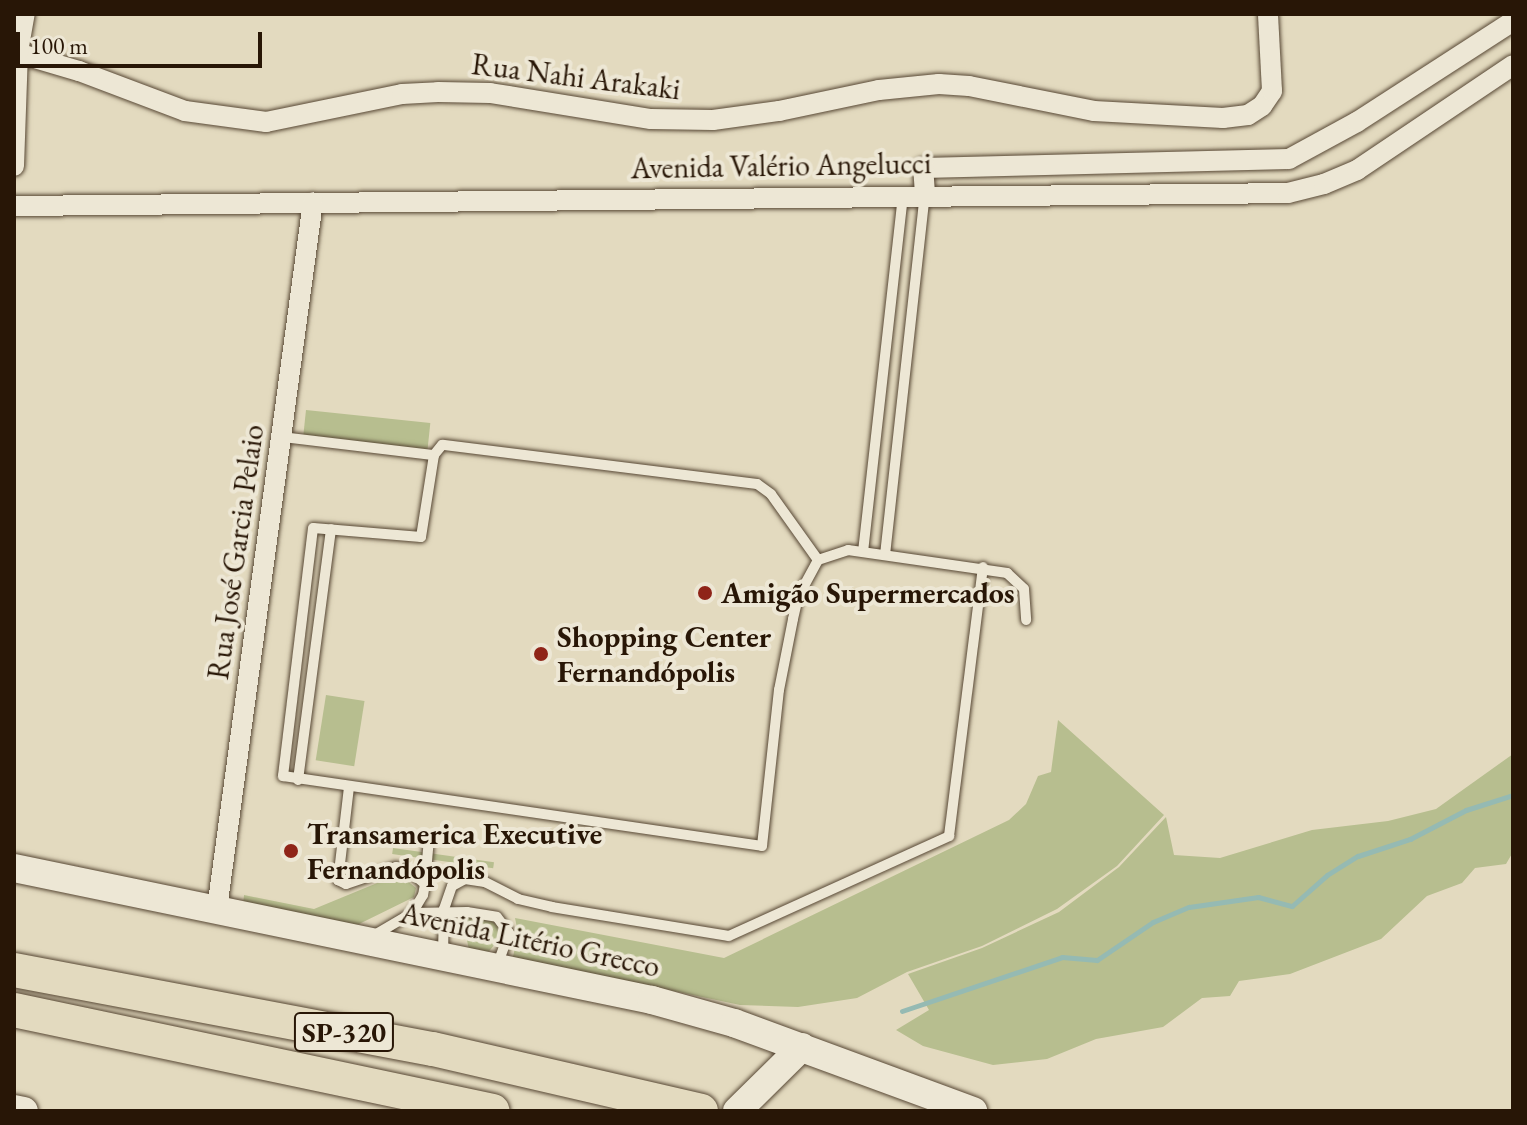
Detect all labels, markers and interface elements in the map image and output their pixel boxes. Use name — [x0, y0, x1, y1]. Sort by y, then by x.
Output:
scale bar — [20, 16, 266, 66]
text: 100 m — [30, 30, 88, 61]
street label: Rua Nahi Arakaki — [470, 46, 682, 108]
street label: Avenida Valério Angelucci — [630, 145, 932, 187]
street label: Rua José Garcia Pelaio — [200, 422, 272, 682]
place label: Amigão Supermercados — [721, 575, 1015, 611]
marker: Amigão Supermercados — [696, 584, 714, 602]
place label: Shopping Center Fernandópolis — [557, 619, 771, 690]
marker: Shopping Center Fernandópolis — [532, 645, 550, 663]
place label: Transamerica Executive Fernandópolis — [307, 816, 602, 886]
marker: Transamerica Executive Fernandópolis — [282, 842, 300, 860]
street label: Avenida Litério Grecco — [397, 895, 663, 985]
road number: SP-320 — [292, 1008, 396, 1056]

